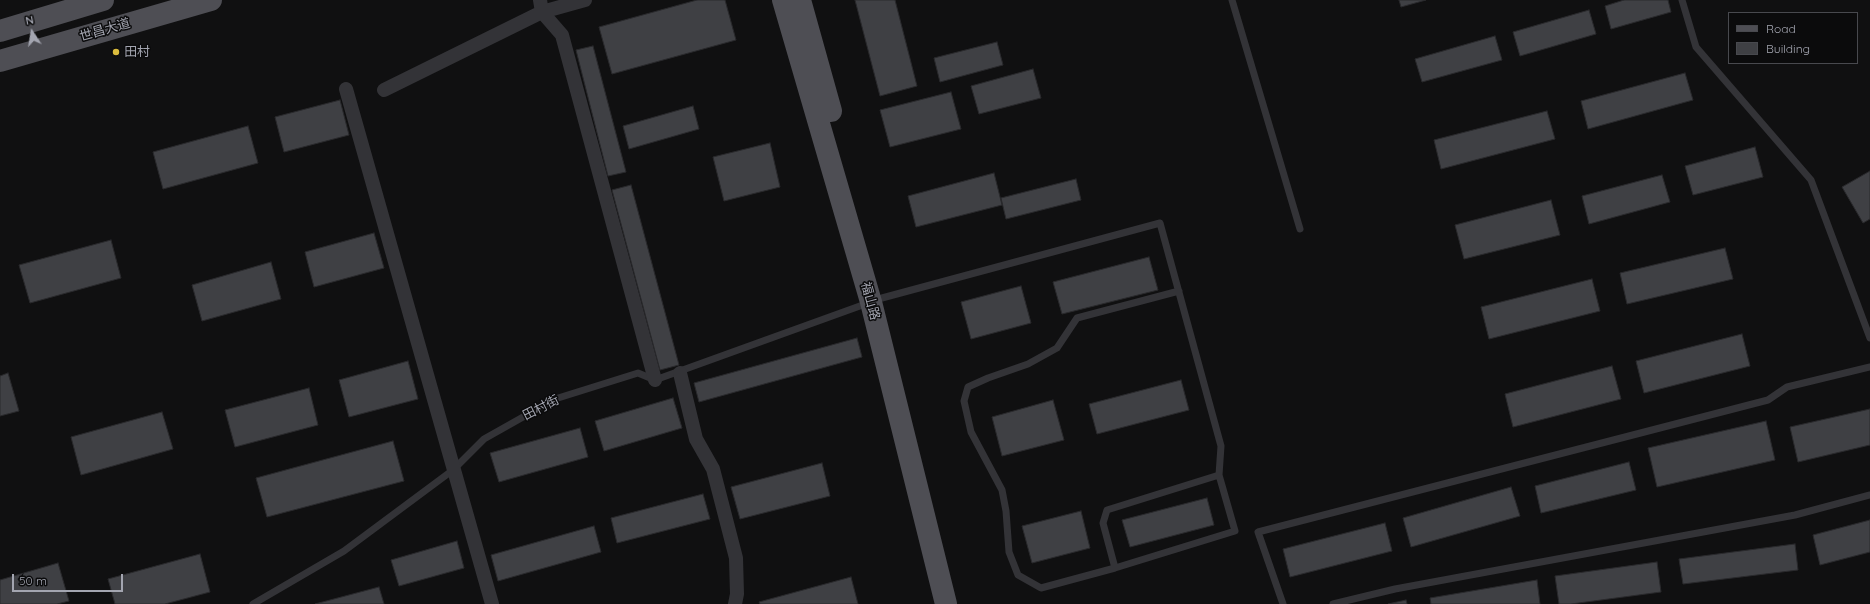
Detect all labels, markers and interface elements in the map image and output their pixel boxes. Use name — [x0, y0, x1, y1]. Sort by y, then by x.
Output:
north arrow — [12, 12, 52, 52]
legend — [1728, 12, 1858, 64]
text: N — [24, 13, 35, 28]
street label: 世昌大道 — [78, 15, 132, 45]
text: Road — [1766, 21, 1796, 36]
text: Building — [1766, 41, 1810, 56]
place label: 田村 — [124, 44, 150, 60]
marker: 田村 — [111, 47, 121, 57]
street label: 福山路 — [857, 280, 883, 322]
street label: 田村街 — [520, 392, 562, 424]
scale bar — [14, 566, 125, 592]
text: 50 m — [19, 573, 47, 588]

